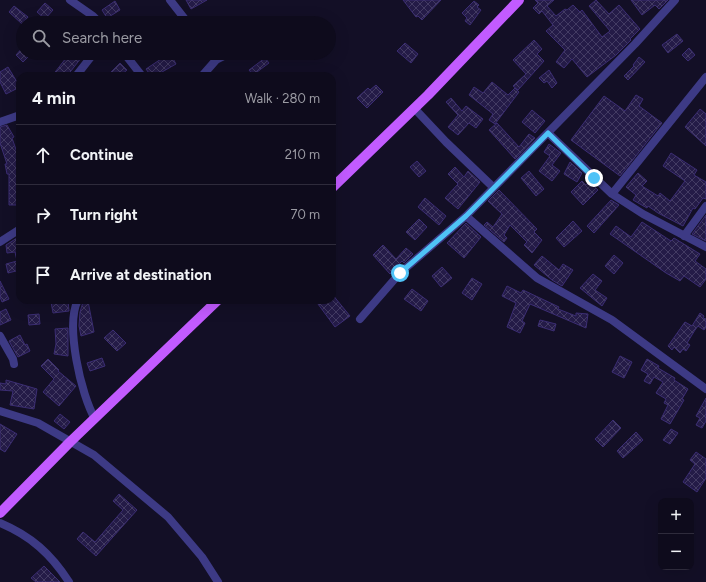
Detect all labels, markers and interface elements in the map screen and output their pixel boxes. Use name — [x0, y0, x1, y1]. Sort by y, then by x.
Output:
search box — [16, 16, 336, 60]
icon: search — [30, 27, 52, 49]
text: Search here — [62, 29, 142, 47]
text: 4 min — [32, 88, 76, 108]
text: Walk · 280 m — [245, 91, 320, 106]
icon: ahead — [32, 144, 54, 166]
text: Continue — [70, 146, 133, 164]
text: 210 m — [285, 147, 320, 162]
route end — [585, 169, 603, 187]
icon: right — [32, 204, 54, 226]
text: Turn right — [70, 206, 138, 224]
text: 70 m — [290, 207, 320, 222]
icon: arrive — [32, 264, 54, 286]
route start — [391, 264, 409, 282]
text: Arrive at destination — [70, 266, 211, 284]
map controls — [658, 498, 694, 570]
button: + — [658, 498, 694, 534]
button: − — [658, 534, 694, 570]

